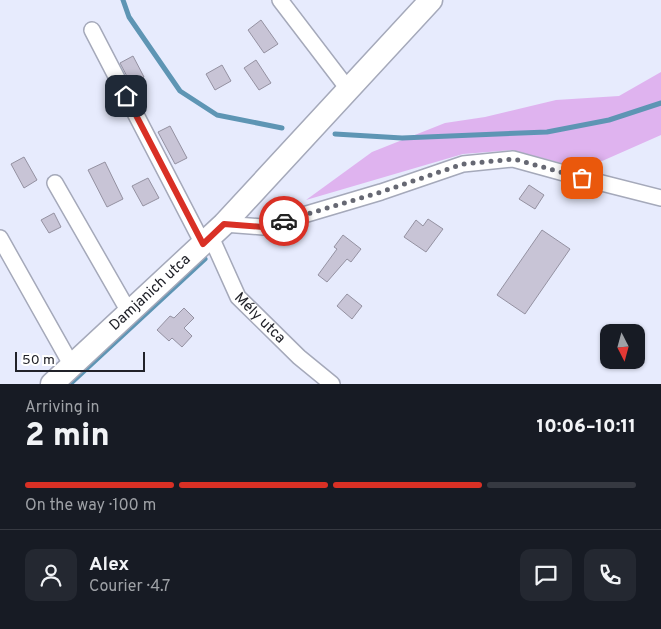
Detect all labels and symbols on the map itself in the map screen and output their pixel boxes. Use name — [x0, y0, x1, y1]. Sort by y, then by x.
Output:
pin — [105, 75, 147, 117]
pin — [561, 157, 603, 199]
courier — [259, 196, 309, 246]
street label: Damjanich utca — [106, 250, 195, 335]
street label: Mély utca — [230, 289, 289, 348]
north arrow — [600, 324, 645, 369]
scale bar — [15, 349, 145, 372]

